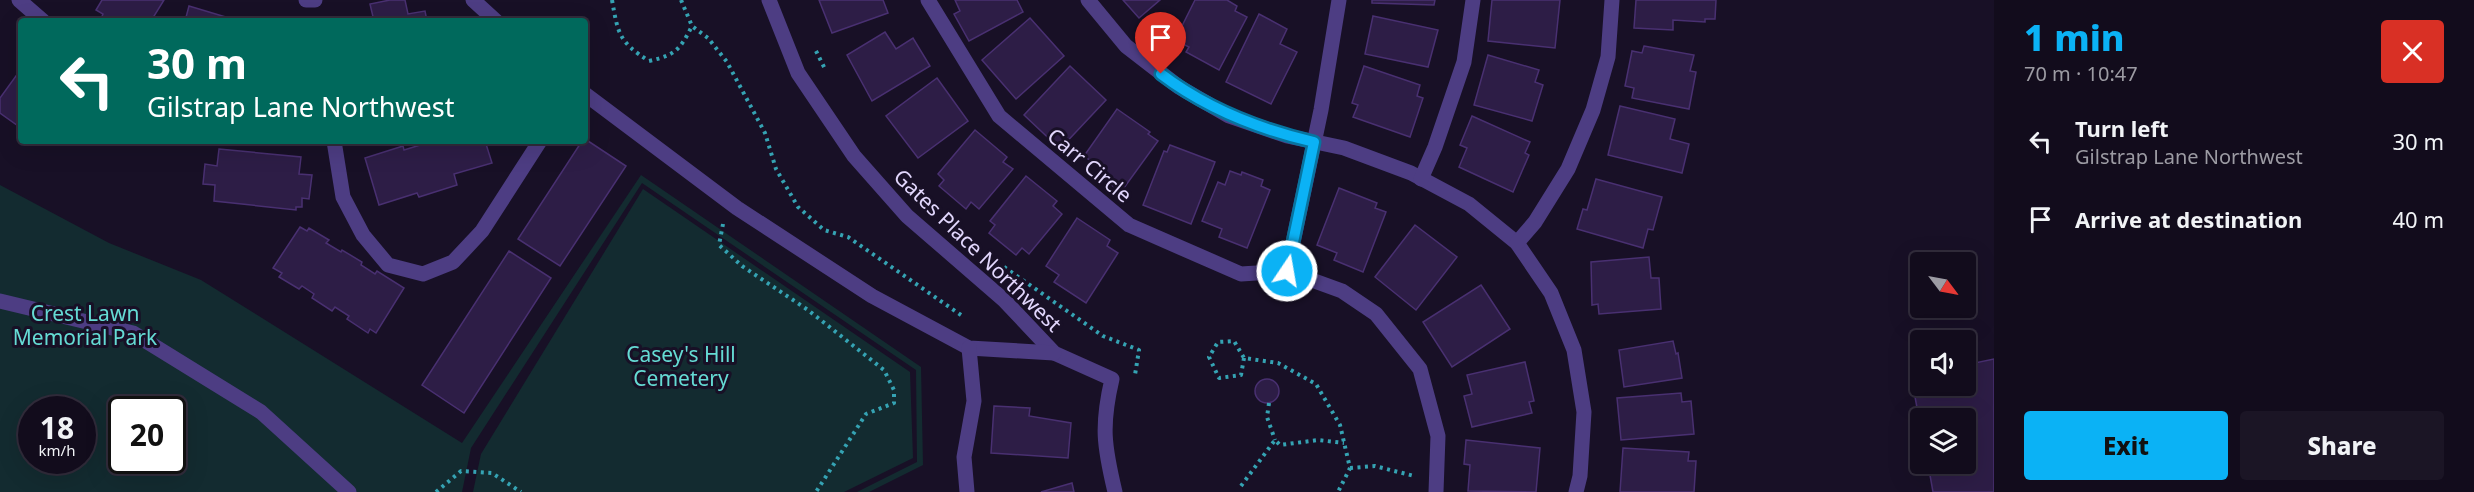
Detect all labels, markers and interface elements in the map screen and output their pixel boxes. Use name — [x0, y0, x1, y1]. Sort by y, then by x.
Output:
pin — [1135, 12, 1186, 74]
text: 1 min — [2024, 13, 2125, 62]
button: close — [2381, 20, 2444, 83]
icon: arrive — [1144, 21, 1177, 54]
text: 30 m — [147, 34, 247, 91]
icon: left — [48, 42, 126, 120]
text: 70 m · 10:47 — [2024, 60, 2138, 87]
text: Gilstrap Lane Northwest — [147, 88, 454, 125]
text: Turn left — [2075, 113, 2169, 143]
street label: Carr Circle — [1042, 121, 1138, 209]
icon: left — [2024, 125, 2057, 158]
text: 30 m — [2393, 126, 2444, 156]
text: Gilstrap Lane Northwest — [2075, 143, 2303, 170]
street label: Gates Place Northwest — [888, 162, 1068, 338]
icon: arrive — [2024, 203, 2057, 236]
text: Arrive at destination — [2075, 204, 2302, 234]
text: 40 m — [2393, 204, 2444, 234]
position arrow — [1255, 239, 1319, 303]
north arrow — [1910, 252, 1976, 318]
map controls — [1910, 252, 1976, 474]
park label: Crest Lawn Memorial Park — [13, 299, 158, 351]
button: sound — [1910, 330, 1976, 396]
park label: Casey's Hill Cemetery — [626, 340, 736, 392]
speed limit sign: 20 — [108, 396, 186, 474]
text: 18 — [40, 407, 74, 448]
button: layers — [1910, 408, 1976, 474]
button: Exit — [2024, 411, 2228, 480]
button: Share — [2240, 411, 2444, 480]
text: km/h — [39, 440, 75, 460]

